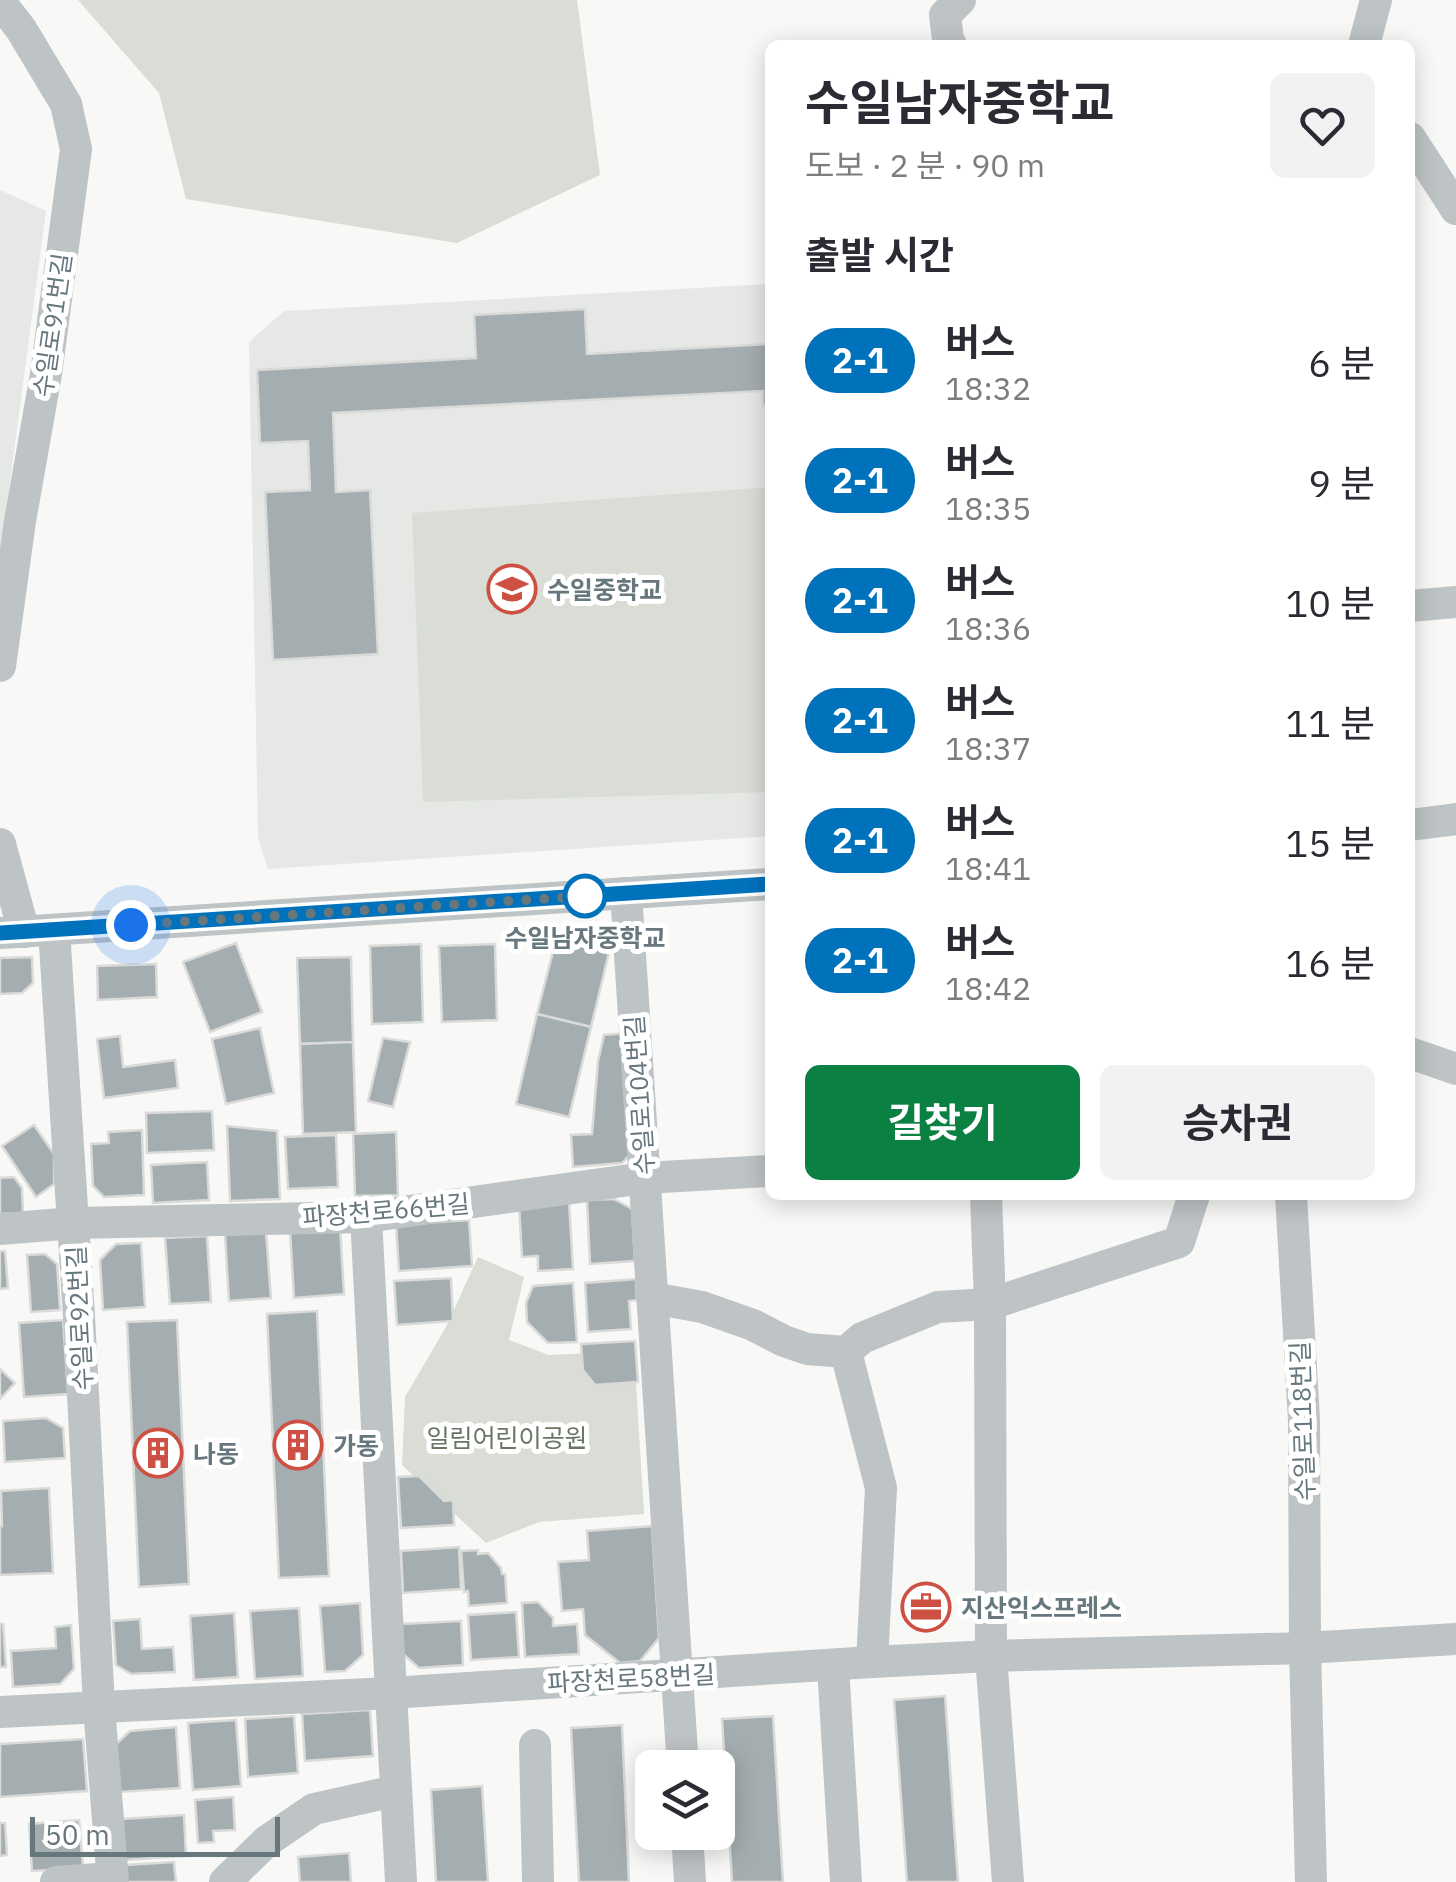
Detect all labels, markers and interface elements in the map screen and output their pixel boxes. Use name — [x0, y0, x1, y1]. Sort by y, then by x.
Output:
text: 수일남자중학교 — [805, 71, 1114, 133]
button: heart — [1270, 73, 1375, 178]
text: 도보 · 2 분 · 90 m — [805, 144, 1045, 186]
text: 출발 시간 — [805, 230, 954, 279]
street label: 수일로91번길 — [26, 251, 78, 399]
text: 버스 — [945, 317, 1015, 366]
text: 2-1 — [832, 337, 888, 383]
text: 6 분 — [1308, 338, 1375, 387]
text: 18:32 — [945, 367, 1031, 409]
text: 버스 — [945, 437, 1015, 486]
text: 2-1 — [832, 457, 888, 503]
text: 9 분 — [1308, 458, 1375, 507]
text: 18:35 — [945, 487, 1031, 529]
text: 버스 — [945, 557, 1015, 606]
school or university icon: 수일중학교 — [486, 563, 538, 615]
place label: 수일중학교 — [547, 573, 662, 606]
text: 2-1 — [832, 577, 888, 623]
text: 10 분 — [1285, 578, 1375, 627]
text: 18:36 — [945, 607, 1031, 649]
text: 버스 — [945, 677, 1015, 726]
text: 2-1 — [832, 697, 888, 743]
text: 11 분 — [1285, 698, 1375, 747]
text: 18:37 — [945, 727, 1031, 769]
text: 버스 — [945, 797, 1015, 846]
text: 2-1 — [832, 817, 888, 863]
text: 15 분 — [1285, 818, 1375, 867]
text: 18:41 — [945, 847, 1031, 889]
marker: 수일남자중학교 — [564, 875, 606, 917]
your location — [106, 900, 156, 950]
text: 버스 — [945, 917, 1015, 966]
place label: 수일남자중학교 — [504, 921, 666, 954]
text: 2-1 — [832, 937, 888, 983]
text: 16 분 — [1285, 938, 1375, 987]
text: 18:42 — [945, 967, 1031, 1009]
street label: 수일로104번길 — [617, 1014, 661, 1176]
button: 길찾기 — [805, 1065, 1080, 1180]
button: 승차권 — [1100, 1065, 1375, 1180]
street label: 파장천로66번길 — [301, 1186, 471, 1234]
street label: 수일로92번길 — [59, 1245, 99, 1391]
street label: 수일로118번길 — [1283, 1340, 1321, 1502]
building icon: 가동 — [272, 1419, 324, 1471]
park label: 일림어린이공원 — [426, 1421, 588, 1454]
building icon: 나동 — [132, 1427, 184, 1479]
place label: 가동 — [333, 1429, 379, 1462]
place label: 나동 — [193, 1437, 239, 1470]
office icon: 지산익스프레스 — [900, 1581, 952, 1633]
place label: 지산익스프레스 — [961, 1591, 1122, 1624]
street label: 파장천로58번길 — [546, 1657, 716, 1699]
map controls — [635, 1750, 735, 1850]
button: layers — [635, 1750, 735, 1850]
scale bar — [30, 1812, 280, 1856]
text: 50 m — [45, 1816, 110, 1853]

